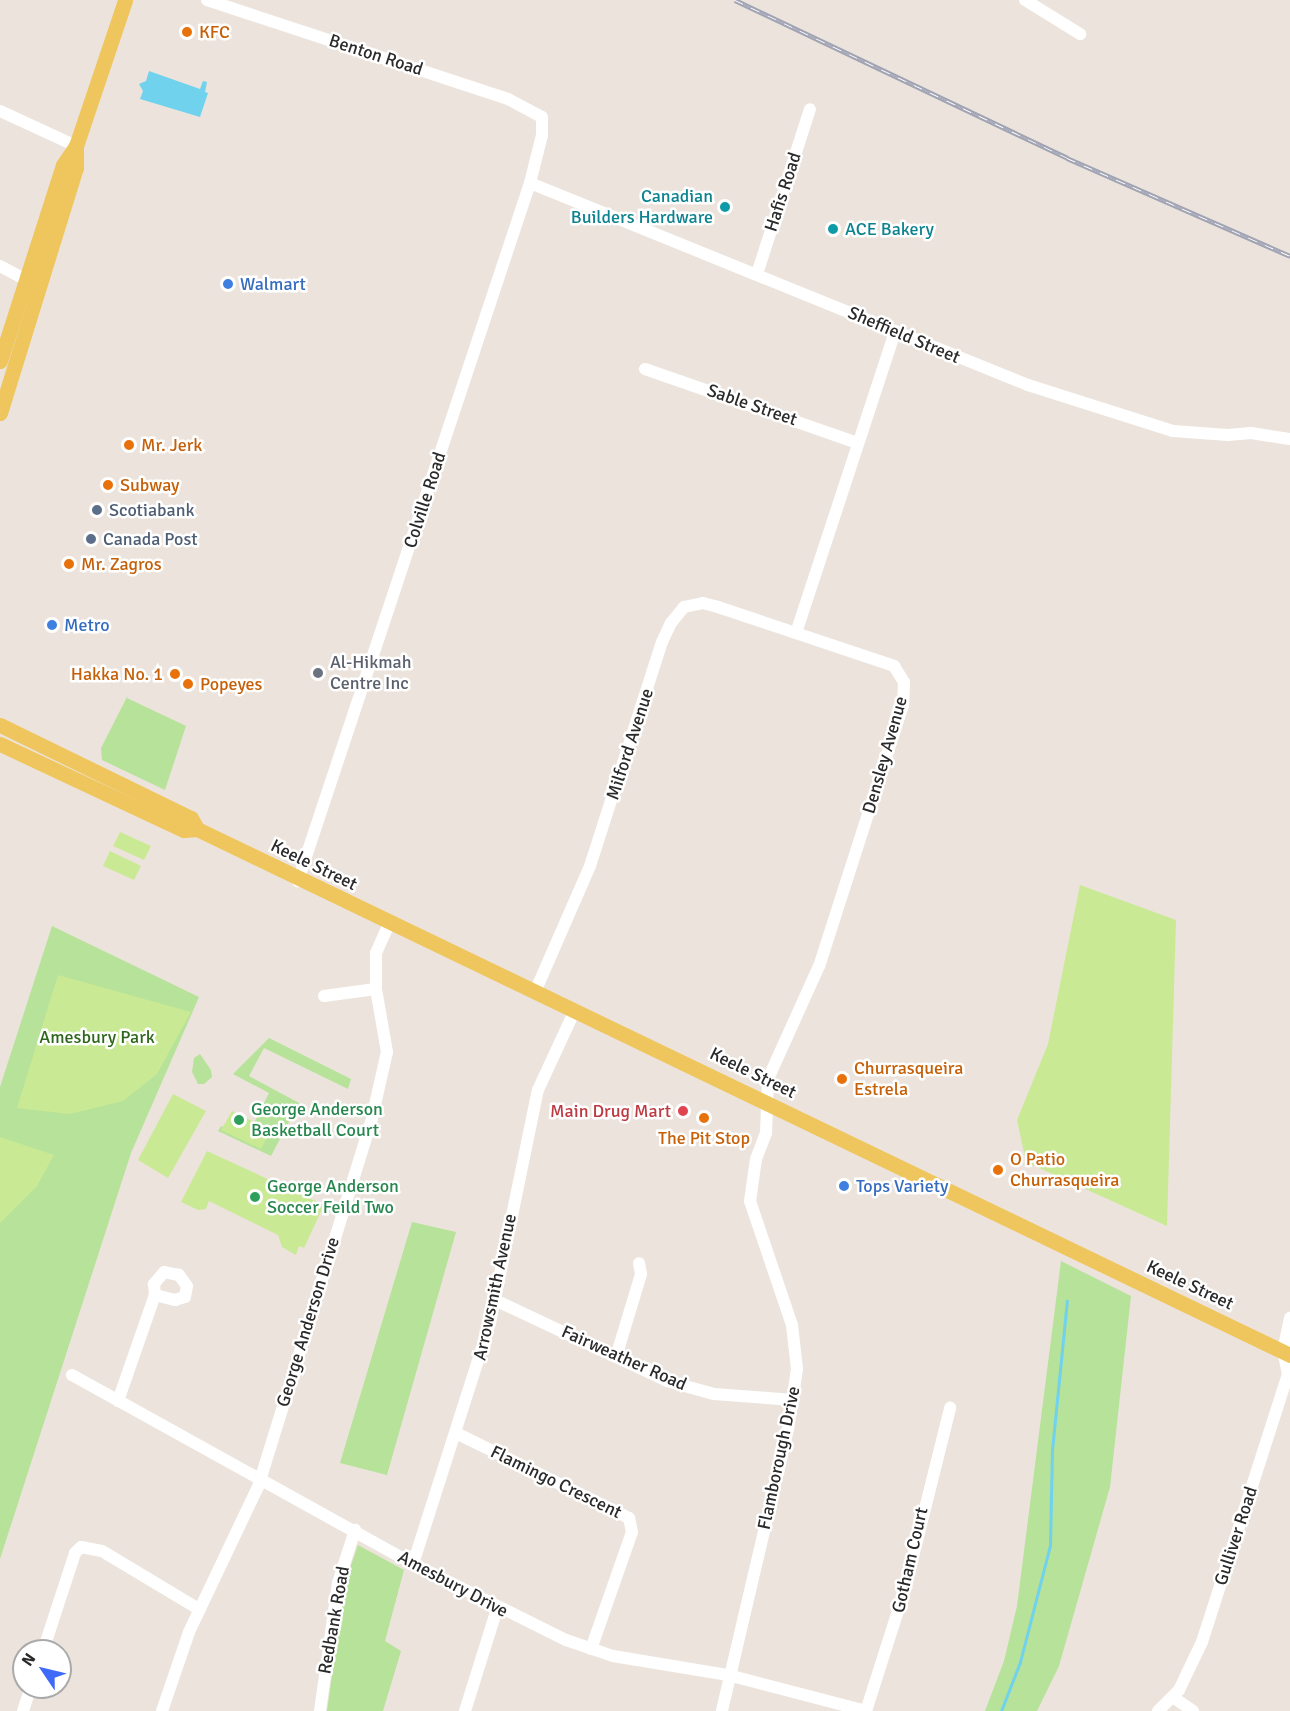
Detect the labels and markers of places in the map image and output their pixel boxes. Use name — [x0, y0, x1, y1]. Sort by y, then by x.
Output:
place label: KFC — [199, 21, 230, 43]
marker: KFC — [180, 25, 194, 39]
place label: Canadian Builders Hardware — [571, 186, 713, 228]
marker: Canadian Builders Hardware — [718, 200, 732, 214]
place label: ACE Bakery — [845, 218, 934, 240]
marker: ACE Bakery — [826, 222, 840, 236]
place label: Walmart — [240, 273, 306, 295]
marker: Walmart — [221, 277, 235, 291]
place label: Mr. Jerk — [141, 434, 202, 456]
marker: Mr. Jerk — [122, 438, 136, 452]
place label: Subway — [120, 474, 179, 496]
marker: Subway — [101, 478, 115, 492]
place label: Scotiabank — [109, 499, 194, 521]
marker: Scotiabank — [90, 503, 104, 517]
place label: Canada Post — [103, 528, 198, 550]
marker: Canada Post — [84, 532, 98, 546]
place label: Mr. Zagros — [81, 553, 162, 575]
marker: Mr. Zagros — [62, 557, 76, 571]
place label: Metro — [64, 614, 109, 636]
marker: Metro — [45, 618, 59, 632]
place label: Al-Hikmah Centre Inc — [330, 652, 412, 694]
place label: Hakka No. 1 — [71, 663, 163, 685]
marker: Al-Hikmah Centre Inc — [311, 666, 325, 680]
marker: Hakka No. 1 — [168, 667, 182, 681]
place label: Popeyes — [200, 673, 262, 695]
marker: Popeyes — [181, 677, 195, 691]
place label: Churrasqueira Estrela — [854, 1058, 963, 1100]
marker: Churrasqueira Estrela — [835, 1072, 849, 1086]
place label: George Anderson Basketball Court — [251, 1099, 383, 1142]
place label: Main Drug Mart — [550, 1100, 671, 1122]
marker: Main Drug Mart — [676, 1104, 690, 1118]
marker: The Pit Stop — [697, 1111, 711, 1125]
marker: George Anderson Basketball Court — [232, 1113, 246, 1127]
place label: The Pit Stop — [658, 1127, 750, 1149]
place label: O Patio Churrasqueira — [1010, 1149, 1119, 1192]
marker: O Patio Churrasqueira — [991, 1163, 1005, 1177]
place label: Tops Variety — [856, 1175, 948, 1197]
place label: George Anderson Soccer Feild Two — [267, 1176, 399, 1218]
marker: Tops Variety — [837, 1179, 851, 1193]
marker: George Anderson Soccer Feild Two — [248, 1190, 262, 1204]

